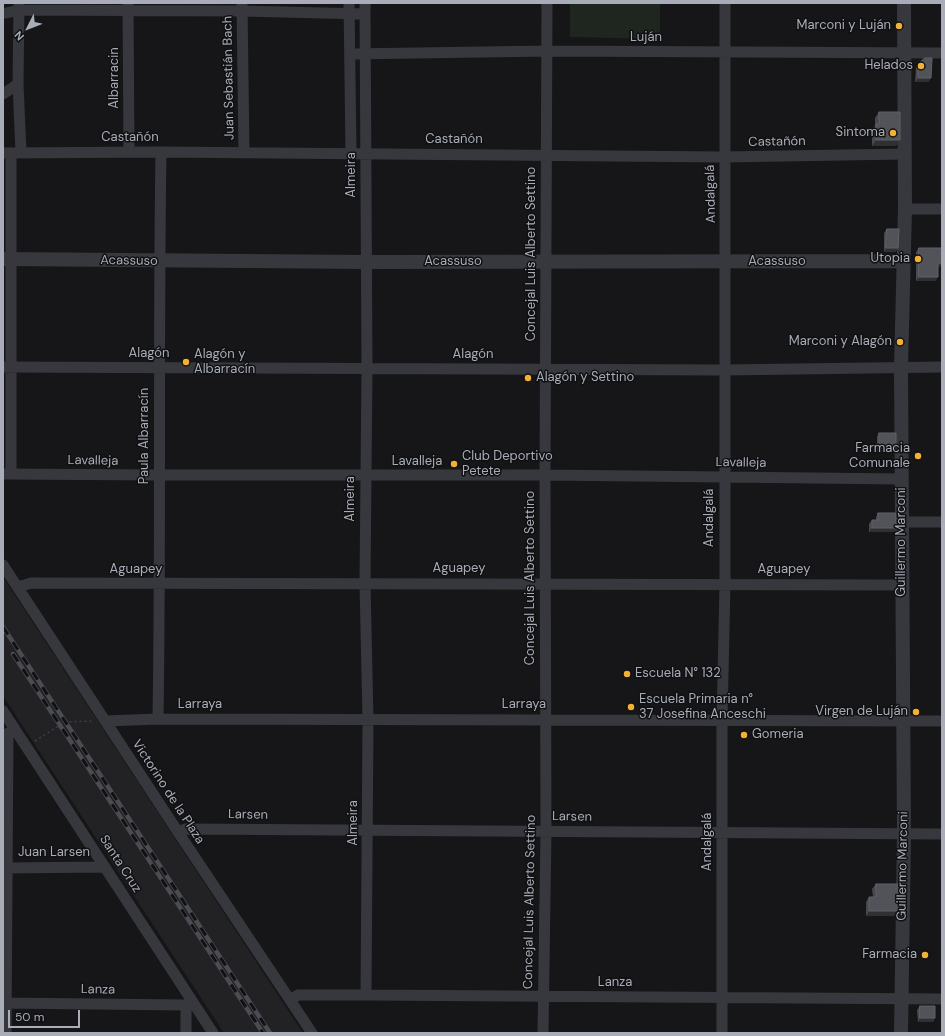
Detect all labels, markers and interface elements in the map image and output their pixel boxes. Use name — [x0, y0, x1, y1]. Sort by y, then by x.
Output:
north arrow — [8, 8, 48, 48]
street label: Juan Sebastián Bach — [220, 16, 238, 140]
place label: Marconi y Luján — [797, 18, 891, 34]
marker: Marconi y Luján — [894, 21, 904, 31]
text: N — [11, 28, 27, 44]
street label: Luján — [630, 30, 662, 46]
street label: Albarracin — [107, 47, 123, 109]
place label: Helados — [864, 58, 913, 74]
marker: Helados — [916, 61, 926, 71]
place label: Sintoma — [836, 125, 885, 141]
marker: Sintoma — [888, 128, 898, 138]
street label: Castañón — [101, 130, 159, 146]
street label: Castañón — [425, 132, 483, 148]
street label: Castañón — [748, 134, 806, 150]
street label: Almeira — [344, 152, 360, 198]
street label: Andalgalá — [703, 165, 719, 223]
street label: Concejal Luis Alberto Settino — [524, 167, 540, 341]
place label: Utopia — [871, 251, 910, 267]
street label: Acassuso — [100, 253, 158, 269]
street label: Acassuso — [424, 254, 482, 270]
street label: Acassuso — [748, 254, 806, 270]
marker: Utopia — [913, 254, 923, 264]
place label: Marconi y Alagón — [789, 334, 892, 350]
marker: Marconi y Alagón — [895, 337, 905, 347]
street label: Alagón — [129, 346, 169, 362]
place label: Alagón y Albarracín — [194, 347, 255, 378]
street label: Alagón — [453, 347, 493, 363]
marker: Alagón y Albarracín — [181, 357, 191, 367]
place label: Alagón y Settino — [536, 370, 634, 386]
marker: Alagón y Settino — [523, 373, 533, 383]
street label: Paula Albarracín — [137, 388, 153, 484]
place label: Farmacia Comunale — [849, 441, 910, 472]
place label: Club Deportivo Petete — [462, 449, 553, 480]
marker: Farmacia Comunale — [913, 451, 923, 461]
street label: Lavalleja — [68, 453, 118, 469]
street label: Lavalleja — [392, 454, 442, 470]
street label: Lavalleja — [716, 455, 766, 471]
marker: Club Deportivo Petete — [449, 459, 459, 469]
street label: Almeira — [343, 476, 359, 522]
street label: Guillermo Marconi — [894, 487, 910, 597]
street label: Andalgalá — [702, 489, 718, 547]
street label: Concejal Luis Alberto Settino — [523, 491, 539, 665]
street label: Aguapey — [433, 561, 485, 577]
street label: Aguapey — [110, 562, 162, 578]
street label: Aguapey — [758, 562, 810, 578]
place label: Escuela N° 132 — [635, 666, 721, 682]
marker: Escuela N° 132 — [622, 669, 632, 679]
place label: Escuela Primaria n° 37 Josefina Anceschi — [639, 692, 766, 723]
street label: Larraya — [178, 697, 222, 713]
street label: Larraya — [502, 697, 546, 713]
marker: Escuela Primaria n° 37 Josefina Anceschi — [626, 702, 636, 712]
place label: Virgen de Luján — [815, 704, 908, 720]
marker: Virgen de Luján — [911, 707, 921, 717]
place label: Gomeria — [752, 727, 804, 743]
marker: Gomeria — [739, 730, 749, 740]
street label: Victorino de la Plaza — [128, 737, 208, 847]
street label: Almeira — [346, 800, 362, 846]
street label: Larsen — [228, 807, 268, 823]
street label: Larsen — [552, 809, 592, 825]
street label: Guillermo Marconi — [894, 811, 912, 921]
street label: Andalgalá — [700, 813, 716, 871]
street label: Concejal Luis Alberto Settino — [521, 815, 539, 989]
street label: Santa Cruz — [96, 832, 144, 896]
street label: Juan Larsen — [18, 845, 90, 861]
place label: Farmacia — [862, 947, 917, 963]
marker: Farmacia — [920, 950, 930, 960]
street label: Lanza — [598, 975, 632, 991]
street label: Lanza — [81, 982, 115, 998]
scale bar — [10, 1002, 82, 1028]
text: 50 m — [15, 1009, 44, 1025]

